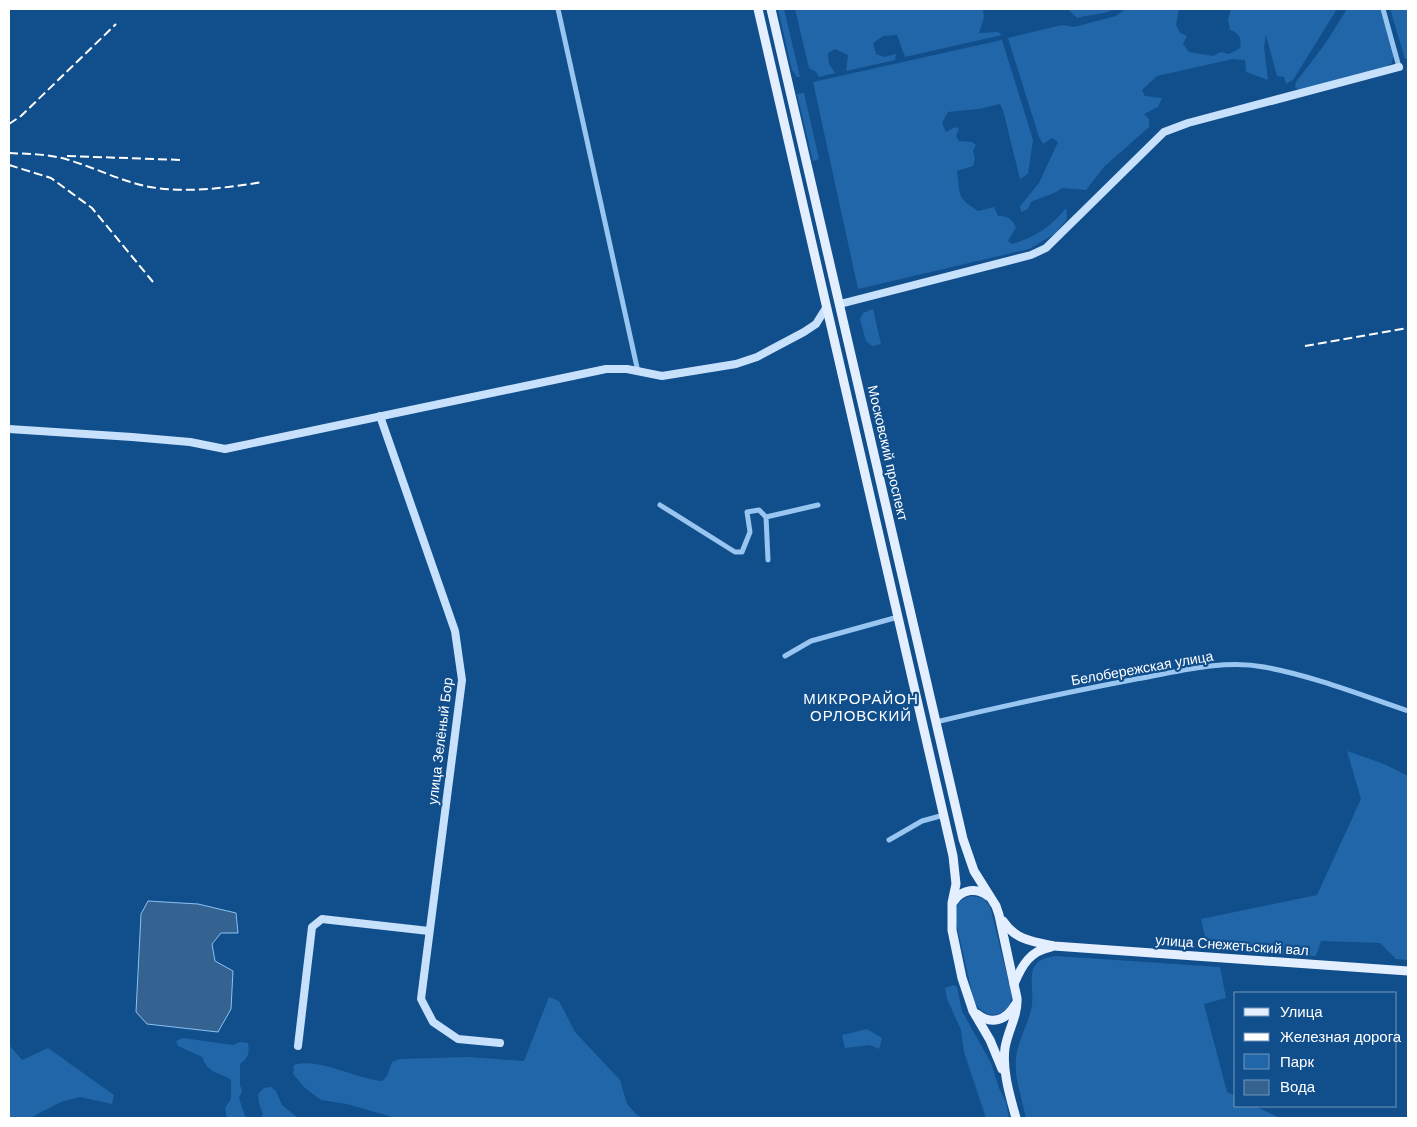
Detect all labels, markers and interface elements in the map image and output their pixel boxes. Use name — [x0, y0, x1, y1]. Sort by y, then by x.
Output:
street label: Московский проспект — [864, 383, 912, 523]
street label: Белобережская улица — [1070, 647, 1215, 689]
street label: улица Зелёный Бор — [423, 676, 457, 806]
district label: МИКРОРАЙОН ОРЛОВСКИЙ — [803, 689, 919, 726]
street label: улица Снежетьский вал — [1155, 931, 1309, 959]
legend — [1234, 992, 1397, 1107]
text: Улица — [1280, 1002, 1323, 1022]
text: Железная дорога — [1280, 1027, 1402, 1047]
text: Парк — [1280, 1052, 1314, 1072]
text: Вода — [1280, 1077, 1316, 1097]

